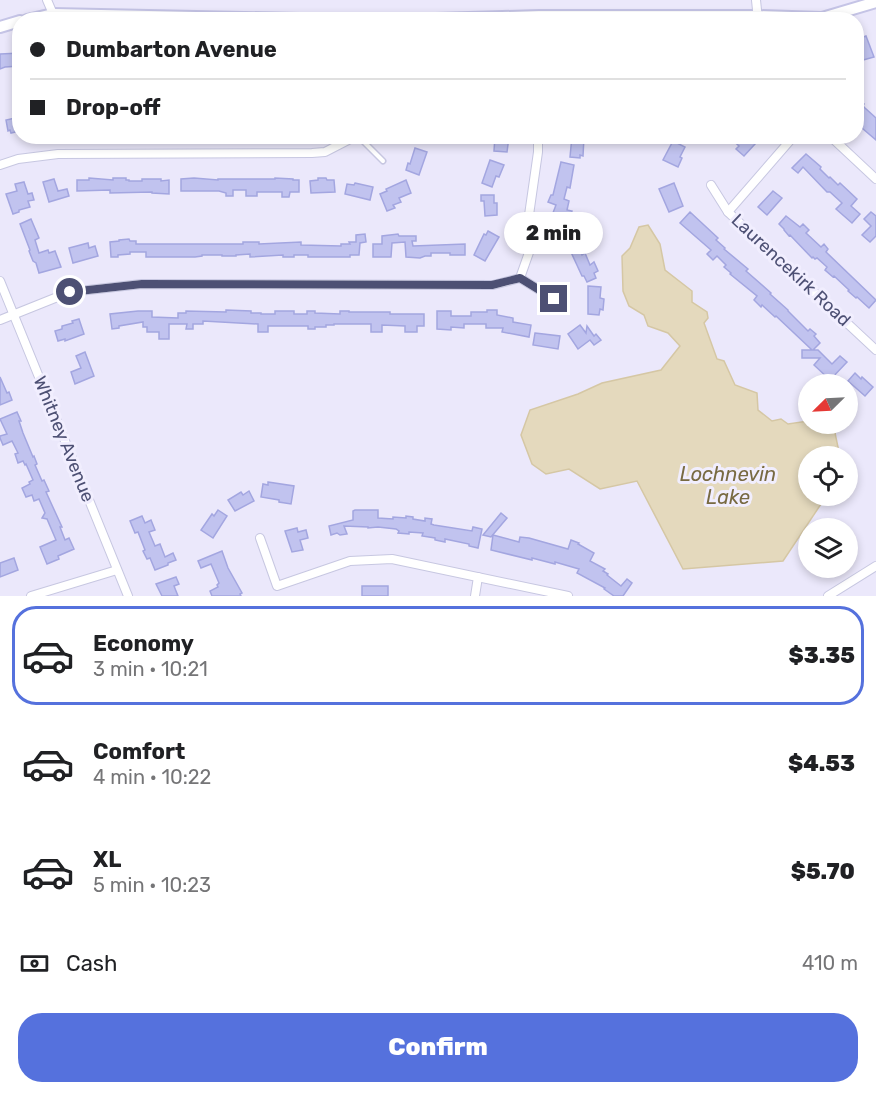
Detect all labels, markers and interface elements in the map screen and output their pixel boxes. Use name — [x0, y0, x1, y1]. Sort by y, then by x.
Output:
text: Dumbarton Avenue — [66, 36, 277, 63]
text: Drop-off — [66, 94, 161, 121]
street label: Laurencekirk Road — [727, 209, 855, 331]
callout: 2 min — [504, 212, 604, 254]
text: 2 min — [526, 221, 581, 245]
route start — [56, 278, 83, 305]
route end — [540, 285, 567, 312]
street label: Whitney Avenue — [29, 373, 99, 505]
north arrow — [798, 374, 858, 434]
map controls — [798, 374, 858, 578]
button: locate — [798, 446, 858, 506]
water label: Lochnevin Lake — [680, 462, 776, 509]
button: layers — [798, 518, 858, 578]
icon: car — [21, 629, 75, 683]
text: Economy — [93, 630, 194, 657]
text: $3.35 — [788, 642, 855, 669]
text: 3 min · 10:21 — [93, 657, 208, 681]
icon: car — [21, 737, 75, 791]
text: Comfort — [93, 738, 185, 765]
text: $4.53 — [788, 750, 855, 777]
text: 4 min · 10:22 — [93, 765, 211, 789]
icon: car — [21, 845, 75, 899]
text: XL — [93, 846, 121, 873]
text: $5.70 — [791, 858, 855, 885]
text: 5 min · 10:23 — [93, 873, 211, 897]
icon: cash — [18, 947, 51, 980]
text: Cash — [66, 950, 117, 977]
text: 410 m — [802, 951, 858, 975]
button: Confirm — [18, 1013, 858, 1082]

